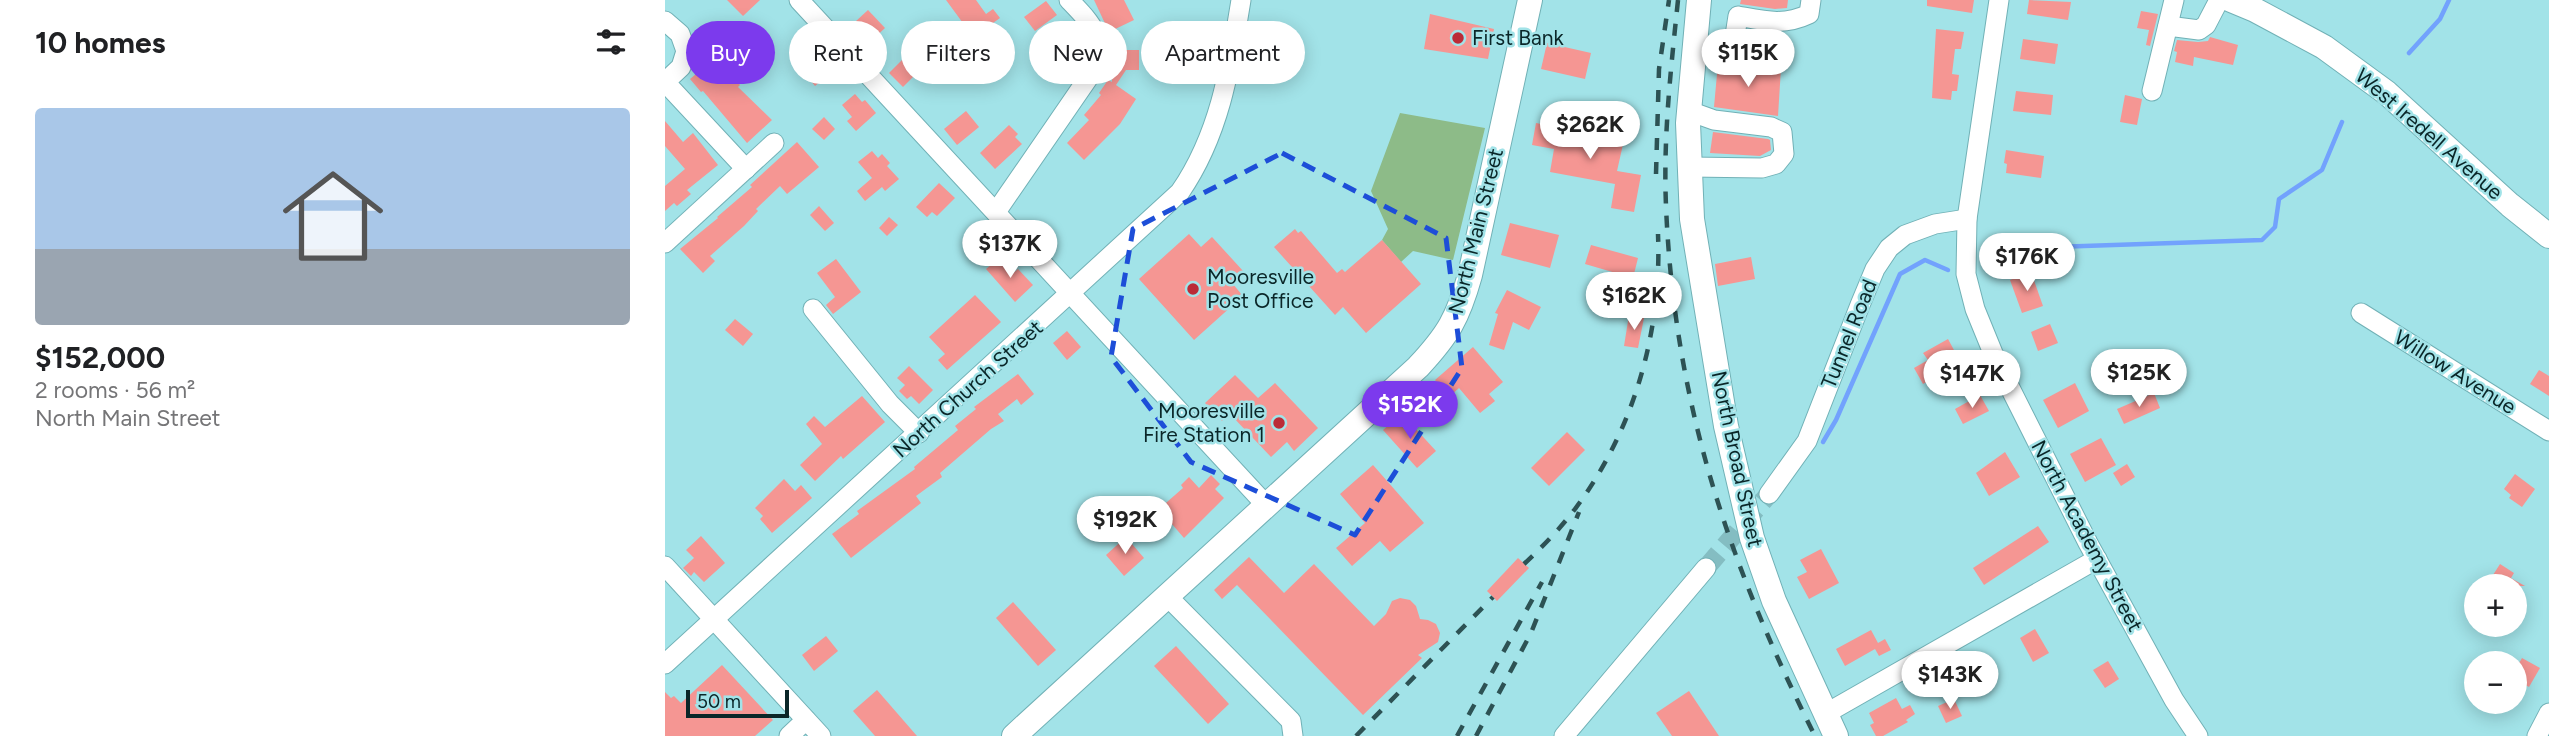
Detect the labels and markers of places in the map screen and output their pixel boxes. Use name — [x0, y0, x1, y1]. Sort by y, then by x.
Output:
place label: First Bank — [1472, 25, 1565, 50]
pin: $115K — [1699, 29, 1797, 89]
marker: First Bank — [1450, 30, 1466, 46]
pin: $262K — [1541, 102, 1639, 161]
pin: $137K — [961, 220, 1059, 280]
pin: $176K — [1978, 233, 2076, 293]
place label: Mooresville Post Office — [1207, 264, 1314, 313]
pin: $162K — [1585, 272, 1683, 332]
marker: Mooresville Post Office — [1185, 281, 1201, 297]
pin: $147K — [1923, 350, 2021, 410]
pin: $125K — [2090, 350, 2188, 409]
pin: $152K — [1361, 382, 1459, 441]
place label: Mooresville Fire Station 1 — [1143, 398, 1265, 447]
marker: Mooresville Fire Station 1 — [1271, 415, 1287, 431]
pin: $192K — [1076, 496, 1174, 556]
pin: $143K — [1901, 652, 1999, 711]

